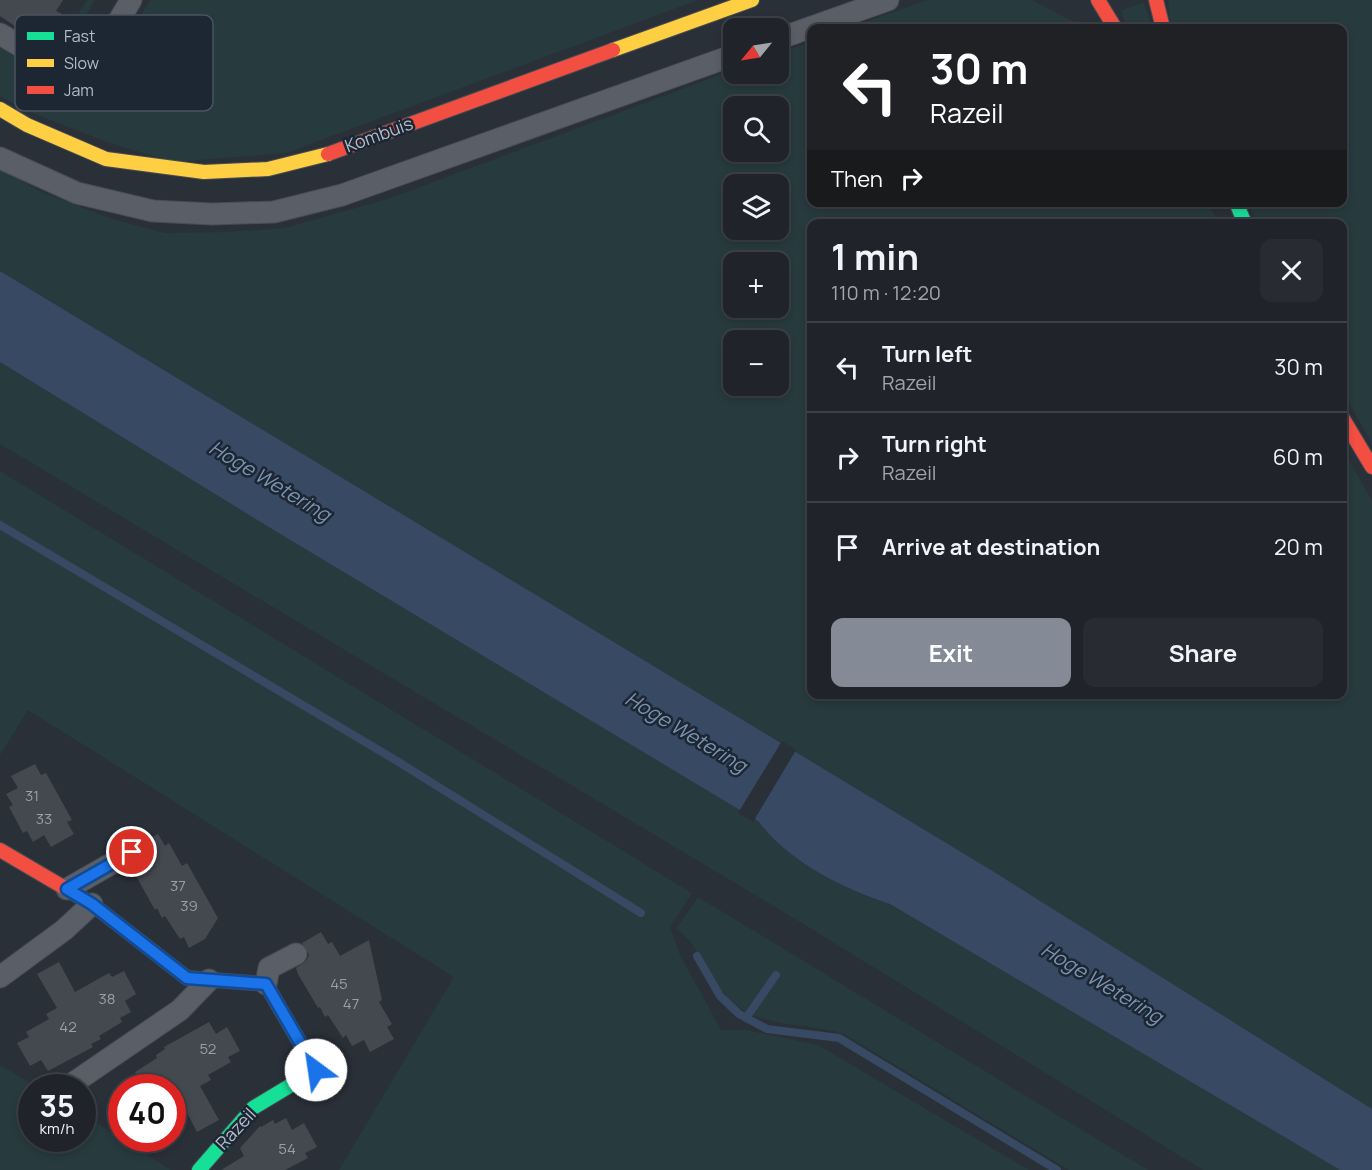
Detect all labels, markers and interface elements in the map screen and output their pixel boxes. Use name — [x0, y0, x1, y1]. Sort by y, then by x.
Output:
legend — [15, 15, 213, 111]
north arrow — [723, 18, 789, 84]
map controls — [723, 18, 789, 396]
text: Fast — [64, 25, 95, 47]
text: 30 m — [930, 39, 1028, 97]
icon: left — [831, 48, 909, 126]
text: Slow — [64, 52, 99, 74]
text: Jam — [64, 79, 94, 101]
text: Razeil — [930, 94, 1004, 131]
button: search — [723, 96, 789, 162]
street label: Kombuis — [341, 111, 416, 157]
icon: right — [895, 162, 928, 195]
text: Then — [831, 164, 883, 194]
button: layers — [723, 174, 789, 240]
text: 1 min — [831, 232, 919, 281]
button: close — [1260, 239, 1323, 302]
button: + — [723, 252, 789, 318]
text: 110 m · 12:20 — [831, 279, 941, 306]
button: − — [723, 330, 789, 396]
text: Turn left — [882, 339, 972, 369]
icon: left — [831, 351, 864, 384]
text: 30 m — [1274, 352, 1323, 382]
text: Razeil — [882, 369, 937, 396]
text: Turn right — [882, 429, 987, 459]
water label: Hoge Wetering — [205, 434, 338, 529]
icon: right — [831, 441, 864, 474]
text: 60 m — [1273, 442, 1323, 472]
text: Razeil — [882, 459, 937, 486]
icon: arrive — [831, 531, 864, 564]
text: Arrive at destination — [882, 532, 1100, 562]
text: 20 m — [1274, 532, 1323, 562]
button: Exit — [831, 618, 1071, 687]
button: Share — [1083, 618, 1323, 687]
water label: Hoge Wetering — [621, 685, 754, 780]
house number: 31 — [25, 785, 39, 806]
house number: 33 — [36, 808, 52, 829]
pin — [106, 826, 157, 877]
icon: arrive — [115, 835, 148, 868]
house number: 37 — [170, 875, 186, 896]
house number: 39 — [180, 895, 198, 916]
water label: Hoge Wetering — [1037, 936, 1170, 1031]
house number: 45 — [330, 973, 348, 994]
house number: 38 — [98, 988, 116, 1009]
house number: 47 — [343, 993, 359, 1014]
house number: 42 — [59, 1016, 77, 1037]
house number: 52 — [200, 1038, 216, 1059]
position arrow — [284, 1038, 348, 1102]
speed limit sign: 40 — [108, 1074, 186, 1152]
text: 35 — [39, 1085, 75, 1126]
street label: Razeil — [210, 1102, 261, 1154]
text: km/h — [40, 1118, 74, 1139]
house number: 54 — [278, 1138, 296, 1159]

